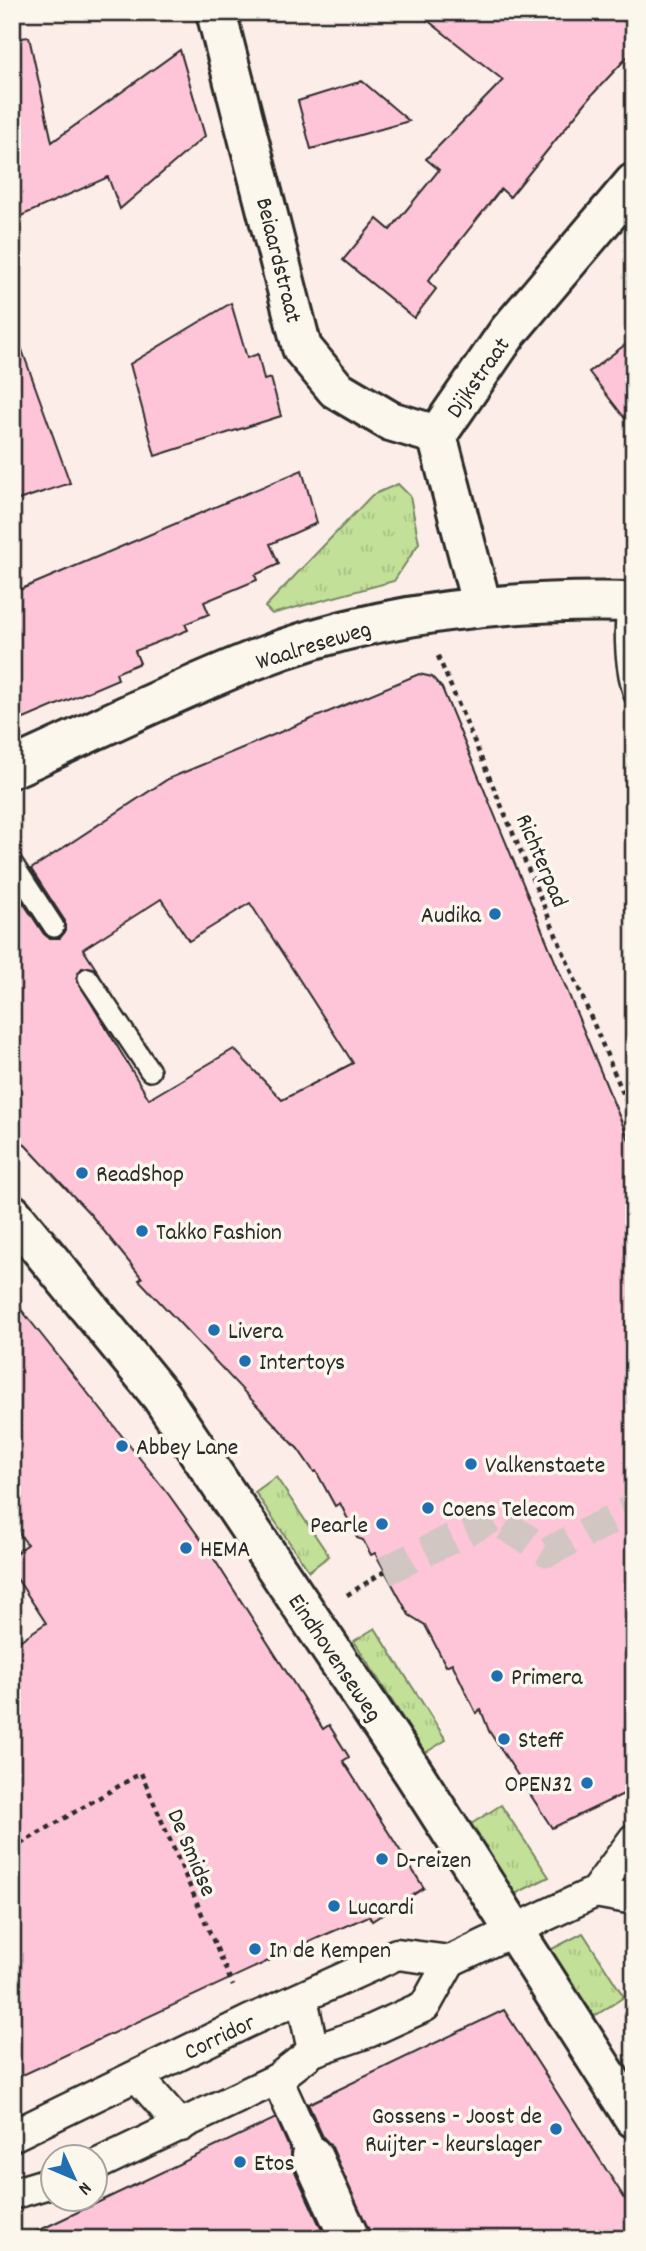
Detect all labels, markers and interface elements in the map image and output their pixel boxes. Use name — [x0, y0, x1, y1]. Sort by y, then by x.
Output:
street label: Beiaardstraat — [245, 194, 309, 327]
street label: Dijkstraat — [439, 331, 520, 426]
street label: Waalreseweg — [252, 613, 376, 680]
street label: Richterpad — [505, 809, 575, 913]
place label: Audika — [421, 900, 482, 934]
marker: Audika — [487, 906, 503, 922]
place label: ReadShop — [96, 1159, 184, 1193]
marker: ReadShop — [74, 1165, 90, 1181]
place label: Takko Fashion — [156, 1217, 282, 1251]
marker: Takko Fashion — [134, 1223, 150, 1239]
place label: Livera — [228, 1316, 284, 1350]
marker: Livera — [206, 1322, 222, 1338]
place label: Intertoys — [259, 1347, 345, 1381]
marker: Intertoys — [237, 1353, 253, 1369]
place label: Abbey Lane — [136, 1432, 238, 1466]
marker: Abbey Lane — [114, 1438, 130, 1454]
place label: Valkenstaete — [485, 1450, 605, 1484]
marker: Valkenstaete — [463, 1456, 479, 1472]
place label: Coens Telecom — [442, 1494, 575, 1528]
marker: Coens Telecom — [420, 1500, 436, 1516]
place label: Pearle — [310, 1510, 368, 1544]
marker: Pearle — [374, 1516, 390, 1532]
place label: HEMA — [200, 1534, 250, 1568]
marker: HEMA — [178, 1540, 194, 1556]
street label: Eindhovenseweg — [278, 1588, 389, 1730]
place label: Primera — [511, 1662, 583, 1696]
marker: Primera — [489, 1668, 505, 1684]
place label: Steff — [518, 1725, 564, 1759]
marker: Steff — [496, 1731, 512, 1747]
place label: OPEN32 — [504, 1769, 573, 1803]
marker: OPEN32 — [579, 1775, 595, 1791]
street label: De Smidse — [157, 1804, 224, 1902]
place label: D-reizen — [396, 1845, 471, 1879]
marker: D-reizen — [374, 1851, 390, 1867]
place label: Lucardi — [348, 1892, 414, 1926]
marker: Lucardi — [326, 1898, 342, 1914]
place label: In de Kempen — [269, 1935, 391, 1969]
marker: In de Kempen — [247, 1941, 263, 1957]
street label: Corridor — [179, 2007, 262, 2071]
place label: Gossens - Joost de Ruijter - keurslager — [365, 2101, 542, 2163]
marker: Gossens - Joost de Ruijter - keurslager — [548, 2121, 564, 2137]
north arrow — [38, 2142, 108, 2212]
place label: Etos — [254, 2148, 295, 2182]
marker: Etos — [232, 2154, 248, 2170]
text: N — [71, 2175, 97, 2200]

